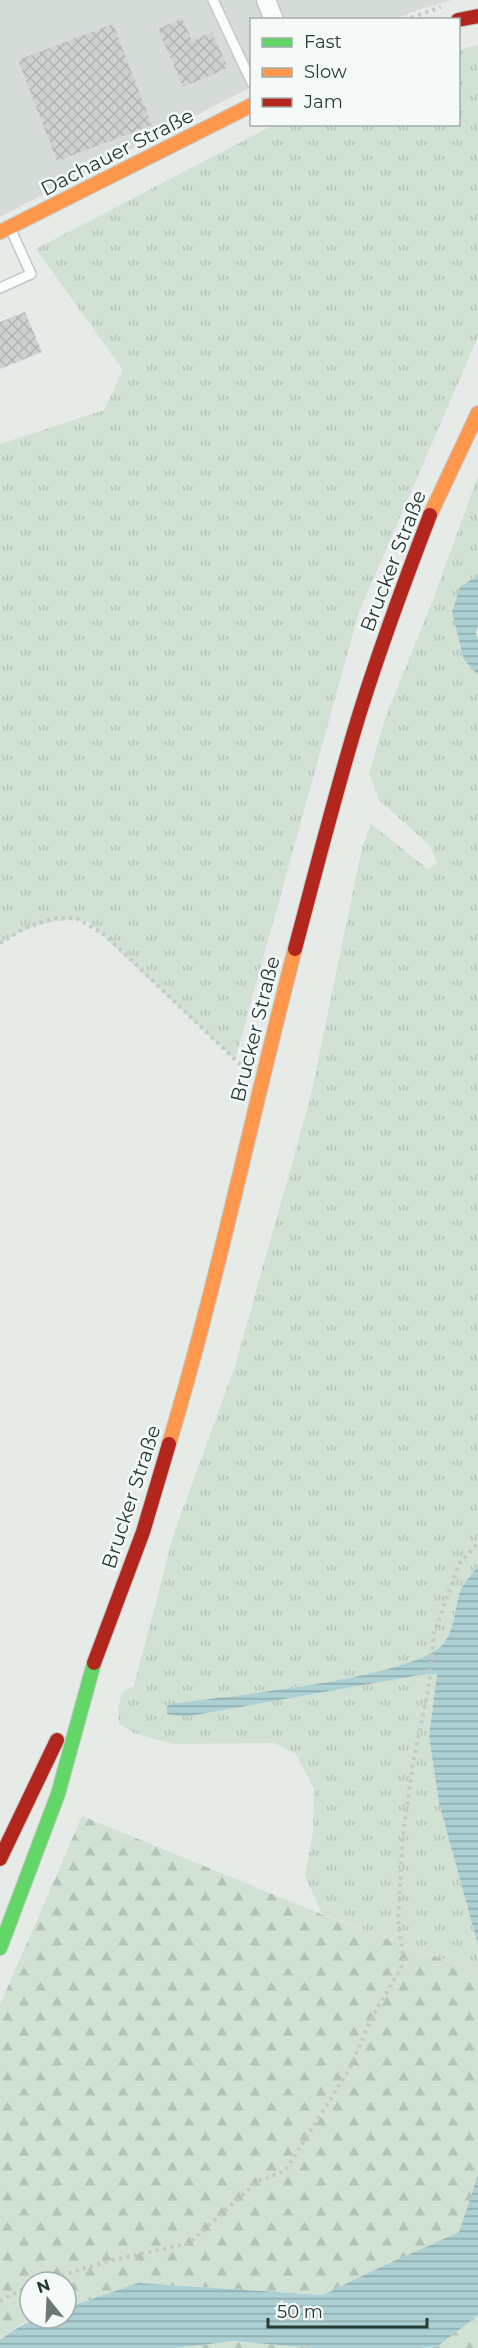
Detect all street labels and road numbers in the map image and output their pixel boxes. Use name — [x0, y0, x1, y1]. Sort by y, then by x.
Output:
street label: Dachauer Straße — [37, 103, 197, 201]
street label: Brucker Straße — [355, 487, 431, 635]
street label: Brucker Straße — [225, 954, 285, 1104]
street label: Brucker Straße — [97, 1422, 165, 1572]

